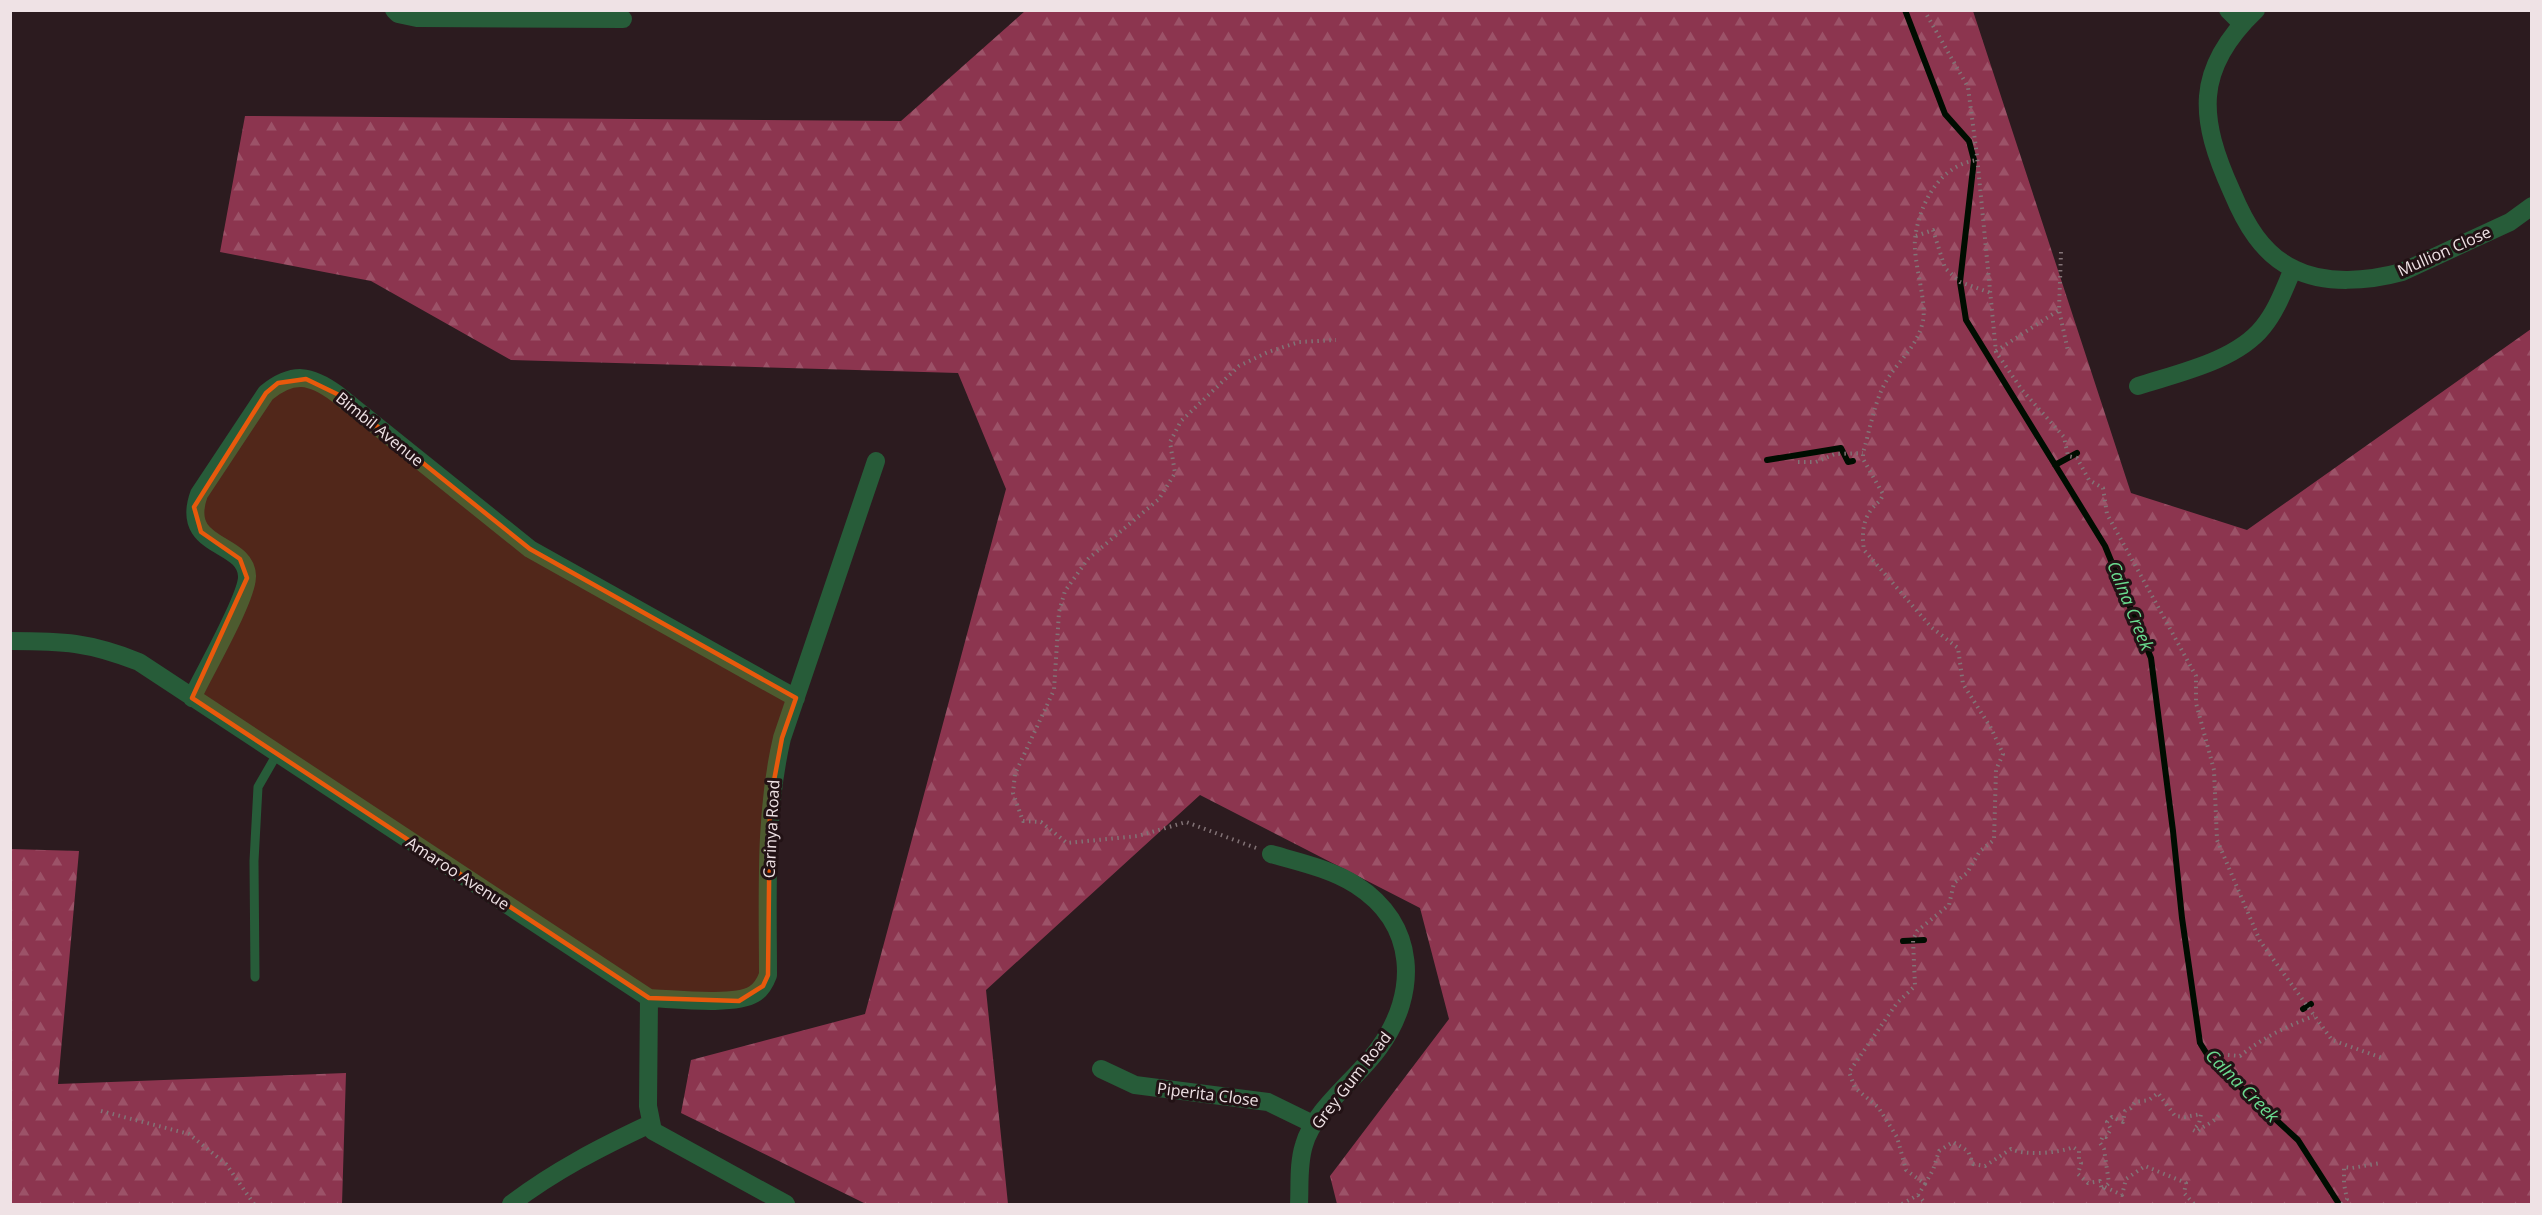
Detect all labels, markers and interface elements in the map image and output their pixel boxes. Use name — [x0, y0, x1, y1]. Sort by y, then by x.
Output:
street label: Mullion Close — [2394, 221, 2494, 281]
street label: Bimbil Avenue — [332, 387, 428, 471]
water label: Calna Creek — [2102, 557, 2160, 655]
street label: Carinya Road — [757, 779, 785, 879]
street label: Amaroo Avenue — [402, 831, 514, 915]
street label: Grey Gum Road — [1306, 1027, 1396, 1133]
water label: Calna Creek — [2201, 1043, 2286, 1128]
street label: Piperita Close — [1156, 1077, 1260, 1111]

